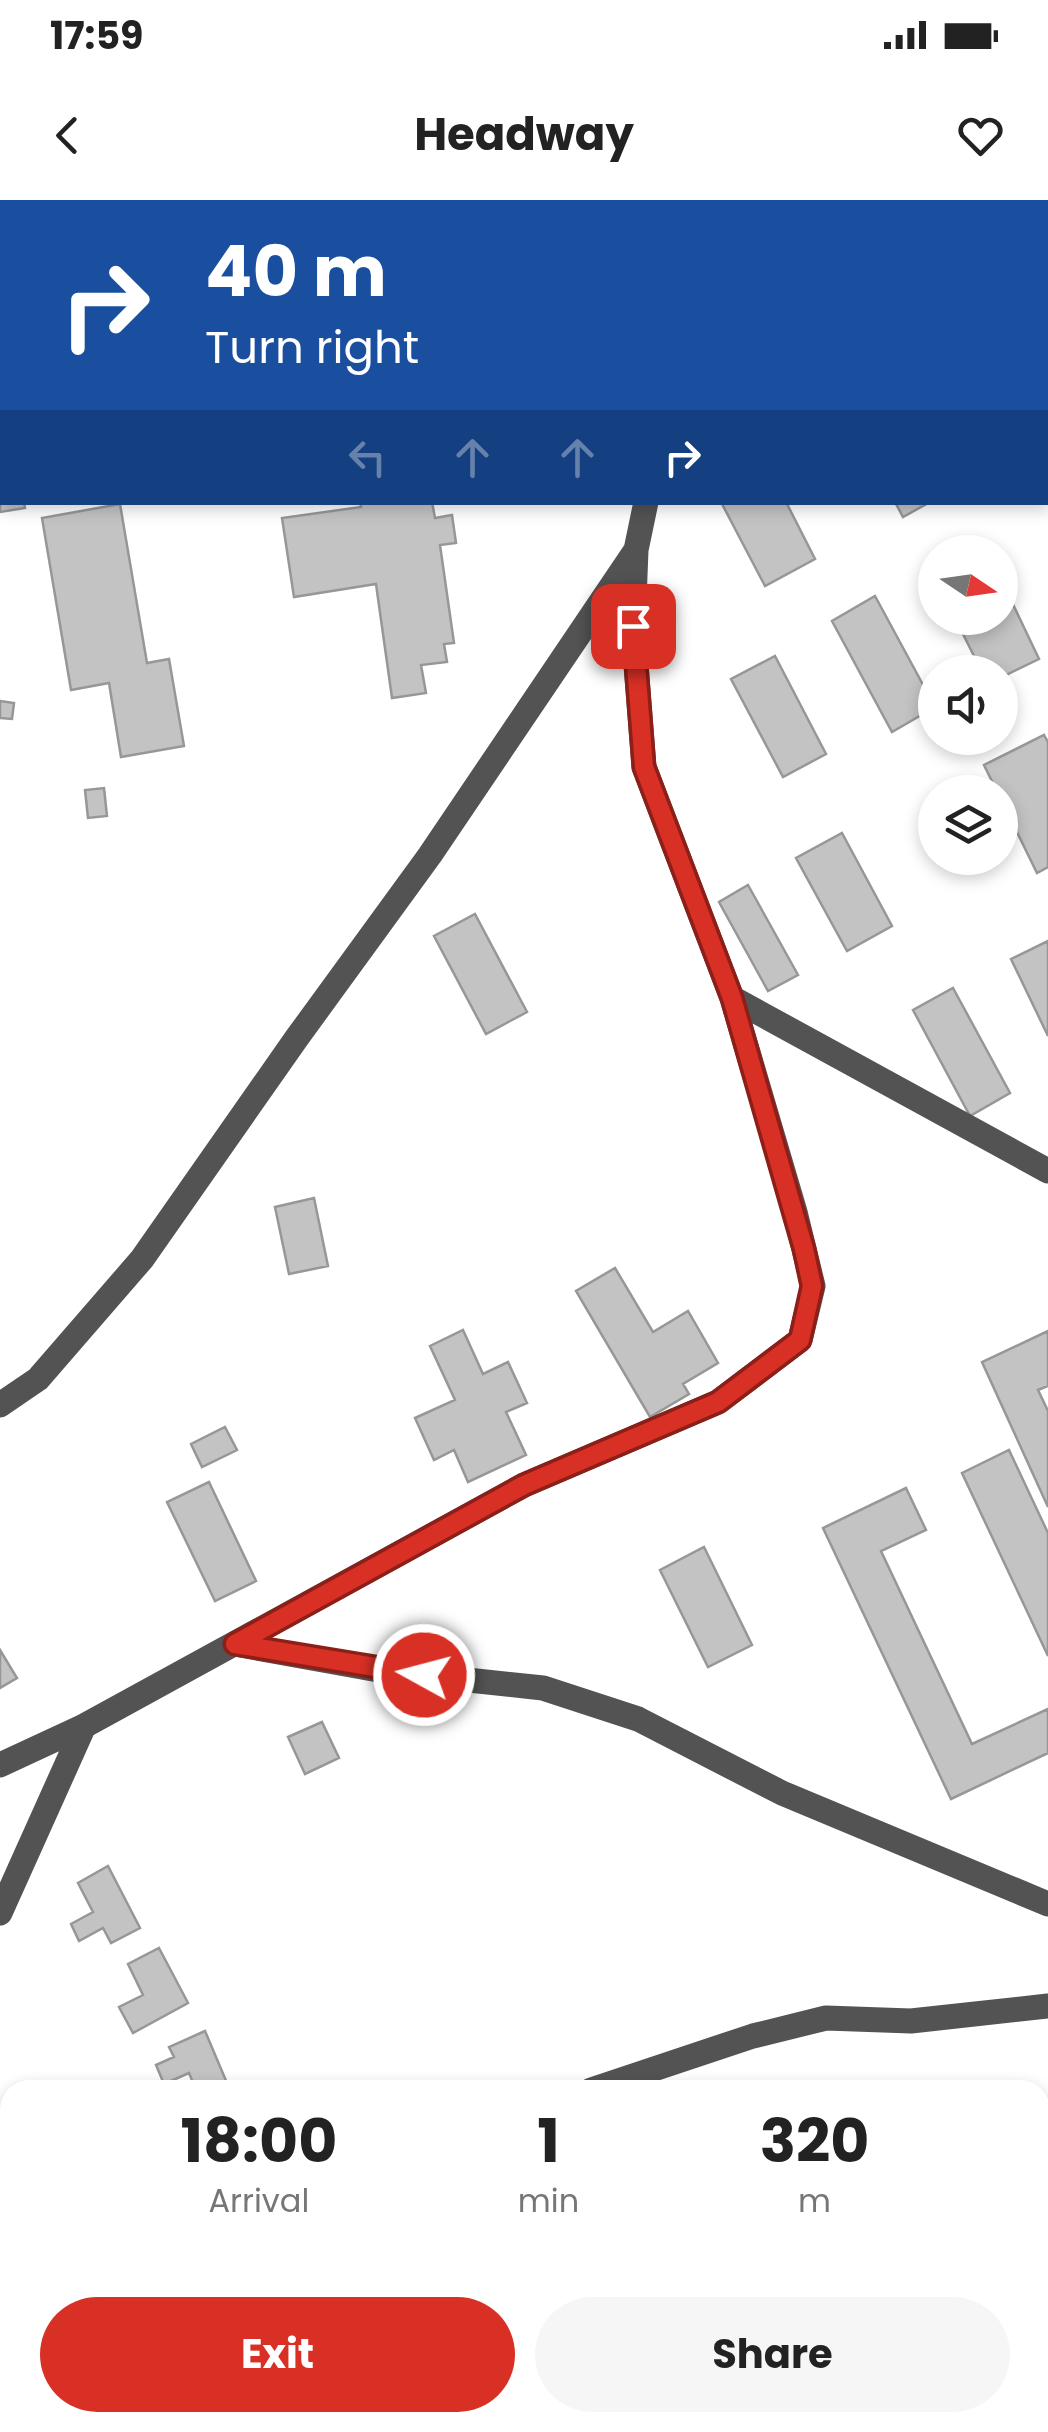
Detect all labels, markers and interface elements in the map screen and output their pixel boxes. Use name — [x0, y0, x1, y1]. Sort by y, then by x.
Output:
text: 17:59 — [50, 9, 143, 62]
text: Headway — [414, 103, 634, 166]
icon: back — [40, 108, 95, 163]
icon: heart — [953, 108, 1008, 163]
text: 40 m — [205, 222, 387, 321]
icon: right — [40, 240, 170, 370]
text: Turn right — [205, 316, 419, 379]
icon: left — [340, 430, 395, 485]
icon: ahead — [445, 430, 500, 485]
icon: ahead — [550, 430, 605, 485]
icon: right — [655, 430, 710, 485]
north arrow — [918, 535, 1018, 635]
map controls — [918, 535, 1018, 875]
pin — [591, 584, 676, 669]
icon: arrive — [606, 599, 661, 654]
button: sound — [918, 655, 1018, 755]
button: layers — [918, 775, 1018, 875]
position arrow — [372, 1623, 476, 1727]
text: 18:00 — [181, 2099, 337, 2183]
text: 1 — [537, 2099, 560, 2183]
text: 320 — [760, 2099, 869, 2183]
text: Arrival — [209, 2178, 309, 2223]
text: min — [518, 2178, 579, 2223]
text: m — [798, 2178, 831, 2223]
button: Exit — [40, 2297, 515, 2412]
button: Share — [535, 2297, 1010, 2412]

